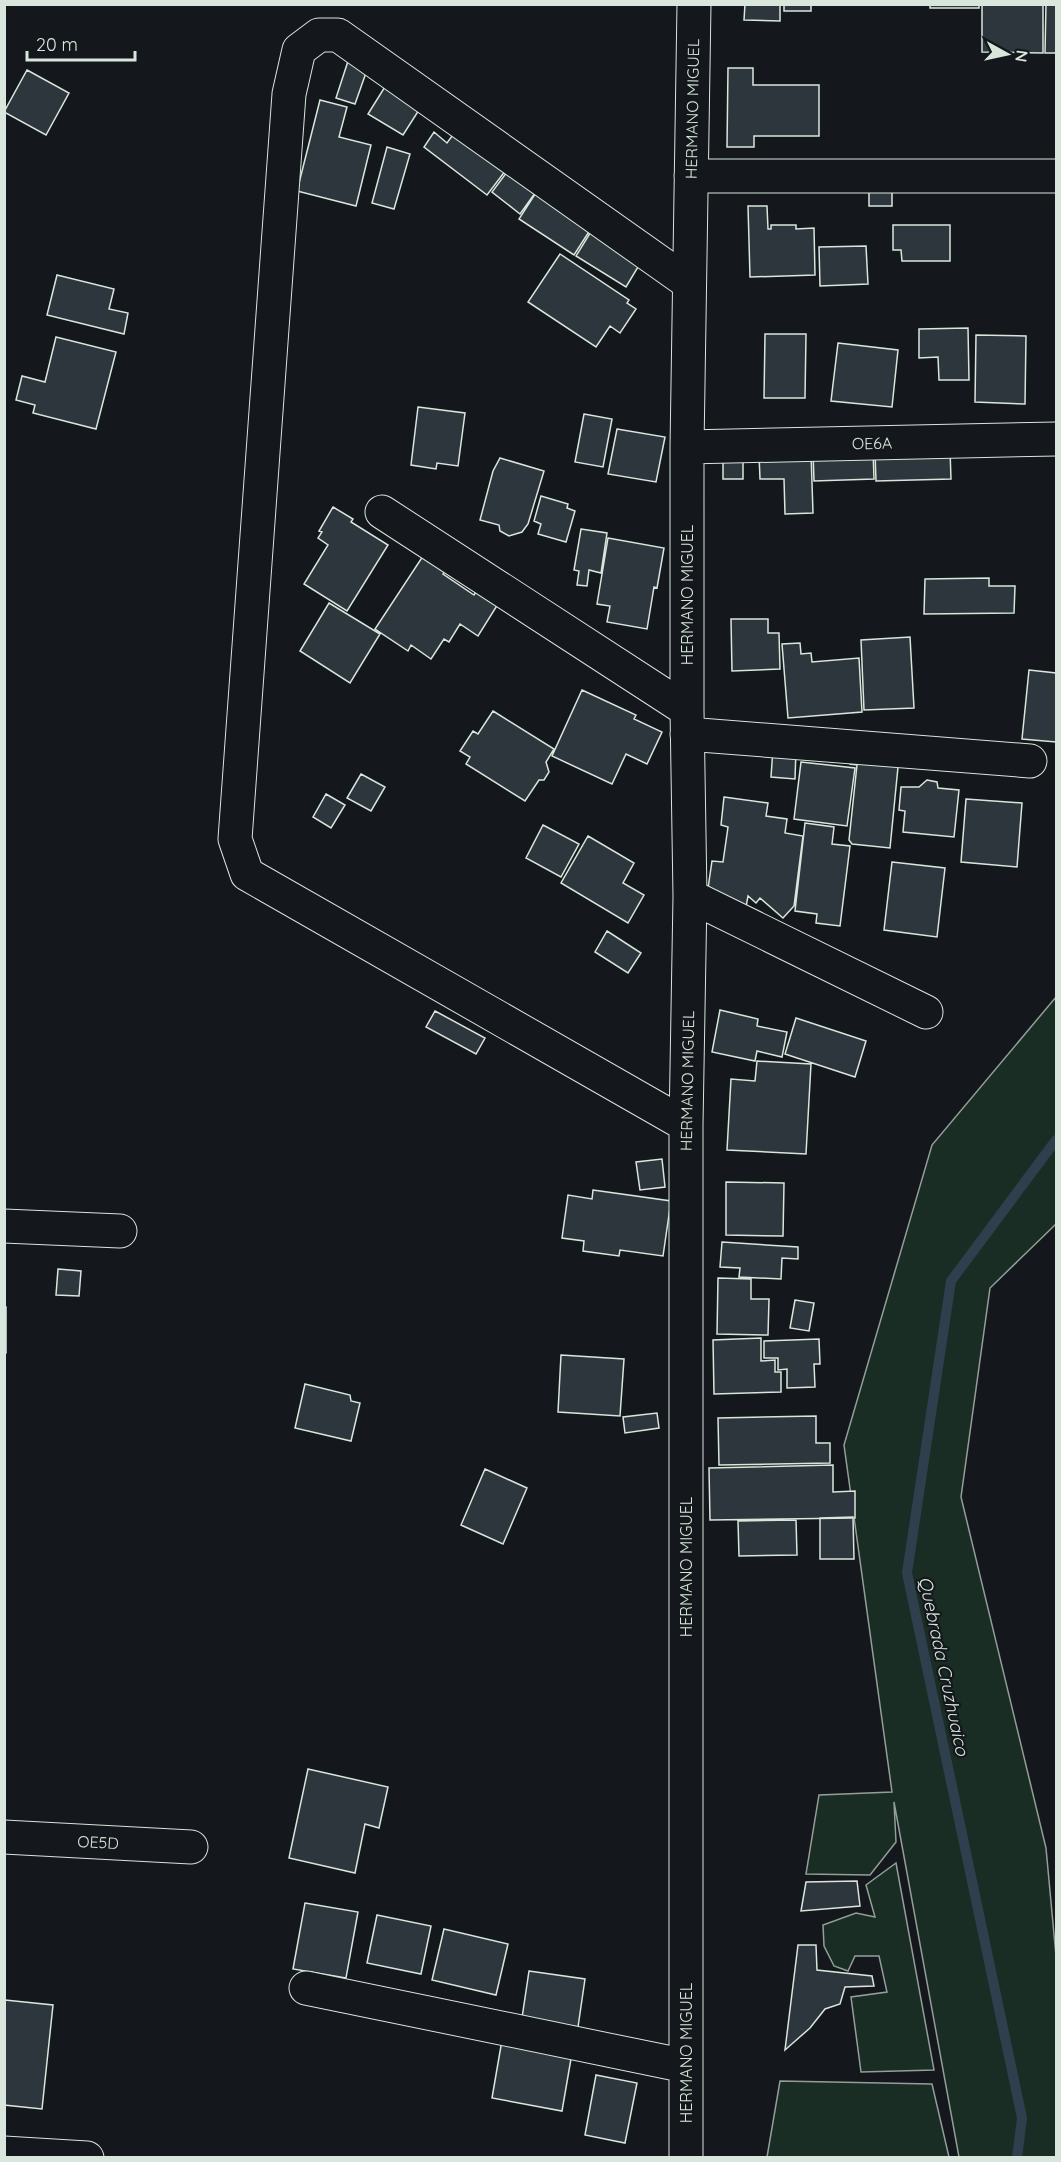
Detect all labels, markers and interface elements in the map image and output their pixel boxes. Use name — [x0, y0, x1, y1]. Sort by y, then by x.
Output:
scale bar — [27, 24, 135, 62]
north arrow — [977, 24, 1037, 84]
text: 20 m — [36, 33, 78, 56]
street label: HERMANO MIGUEL — [681, 38, 703, 179]
text: N — [1011, 49, 1033, 63]
street label: OE6A — [852, 433, 892, 453]
street label: HERMANO MIGUEL — [677, 524, 697, 665]
street label: HERMANO MIGUEL — [676, 1010, 698, 1151]
street label: HERMANO MIGUEL — [676, 1496, 696, 1637]
water label: Quebrada Cruzhuaico — [914, 1574, 974, 1759]
street label: OE5D — [77, 1831, 119, 1853]
street label: HERMANO MIGUEL — [676, 1982, 696, 2123]

